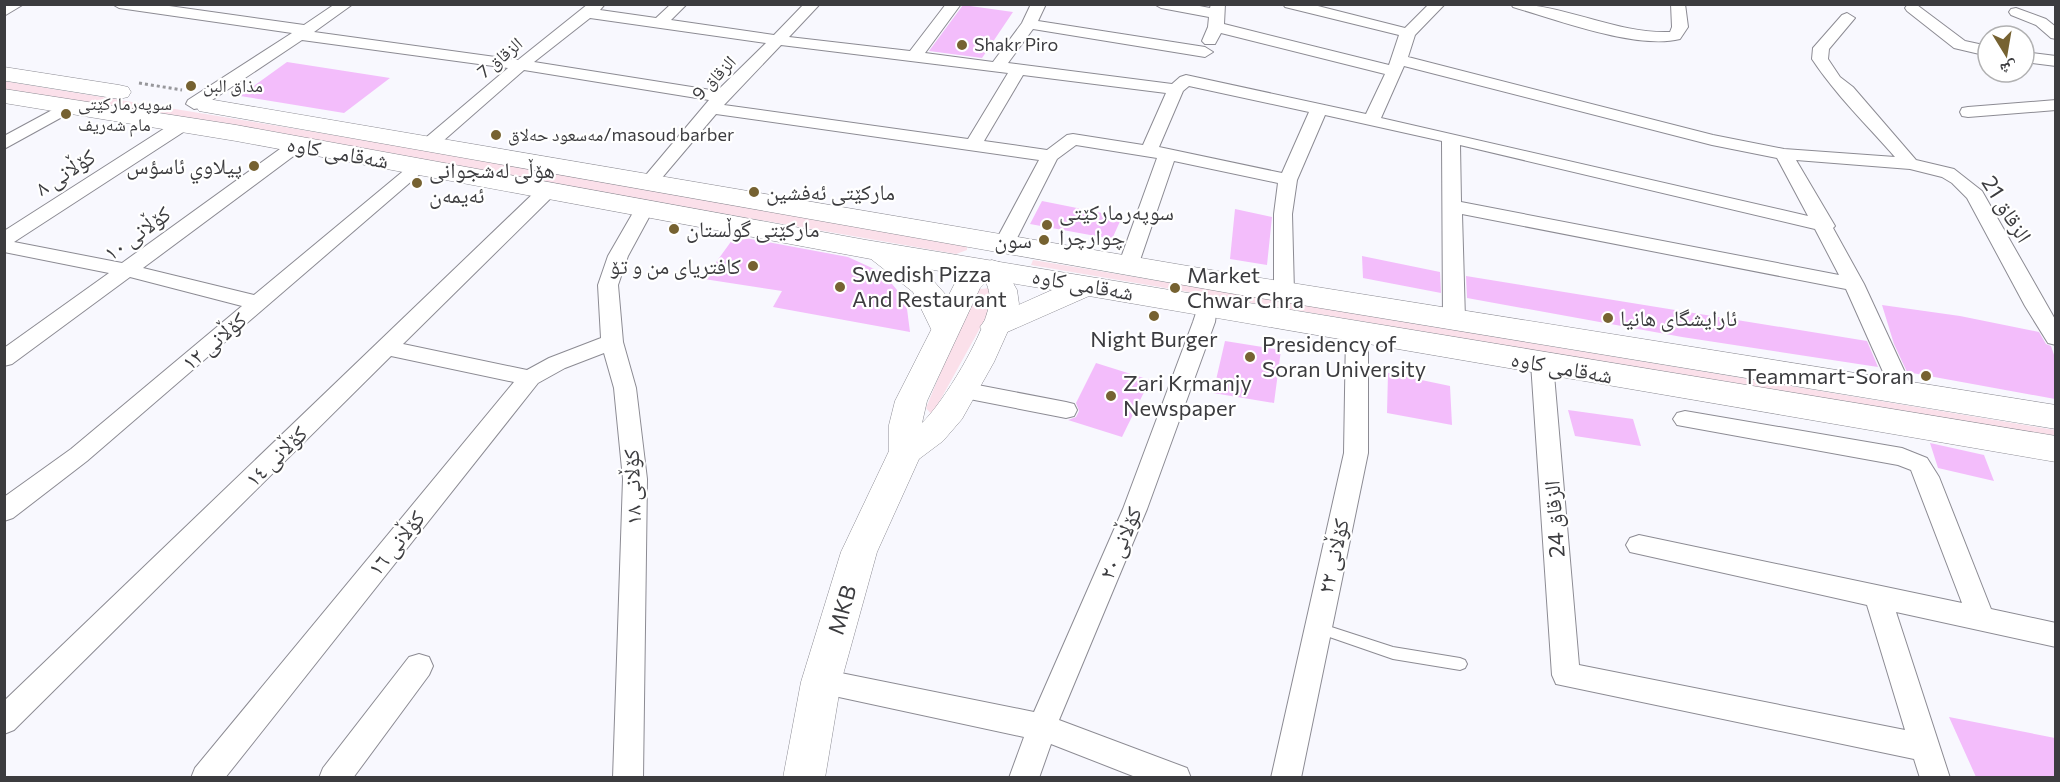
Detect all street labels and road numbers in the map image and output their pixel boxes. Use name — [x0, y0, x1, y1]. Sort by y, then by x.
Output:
street label: الزقاق 7 — [472, 32, 527, 83]
street label: الزقاق 9 — [687, 50, 741, 105]
street label: شەقامی کاوە — [285, 129, 391, 175]
street label: کۆڵانی ٨ — [30, 142, 100, 202]
street label: الزقاق 21 — [1976, 170, 2038, 248]
street label: کۆڵانی ١٠ — [98, 199, 176, 267]
street label: شەقامی کاوە — [1030, 261, 1136, 307]
street label: کۆڵانی ١٢ — [176, 306, 252, 376]
street label: شەقامی کاوە — [1509, 344, 1615, 390]
street label: کۆڵانی ١٤ — [239, 420, 313, 492]
street label: کۆڵانی ١٨ — [617, 449, 647, 525]
street label: الزقاق 24 — [1537, 480, 1571, 558]
street label: کۆڵانی ٢٠ — [1092, 503, 1148, 583]
street label: کۆڵانی ١٦ — [361, 505, 431, 581]
street label: کۆڵانی ٢٢ — [1311, 516, 1355, 596]
street label: MKB — [822, 582, 861, 638]

